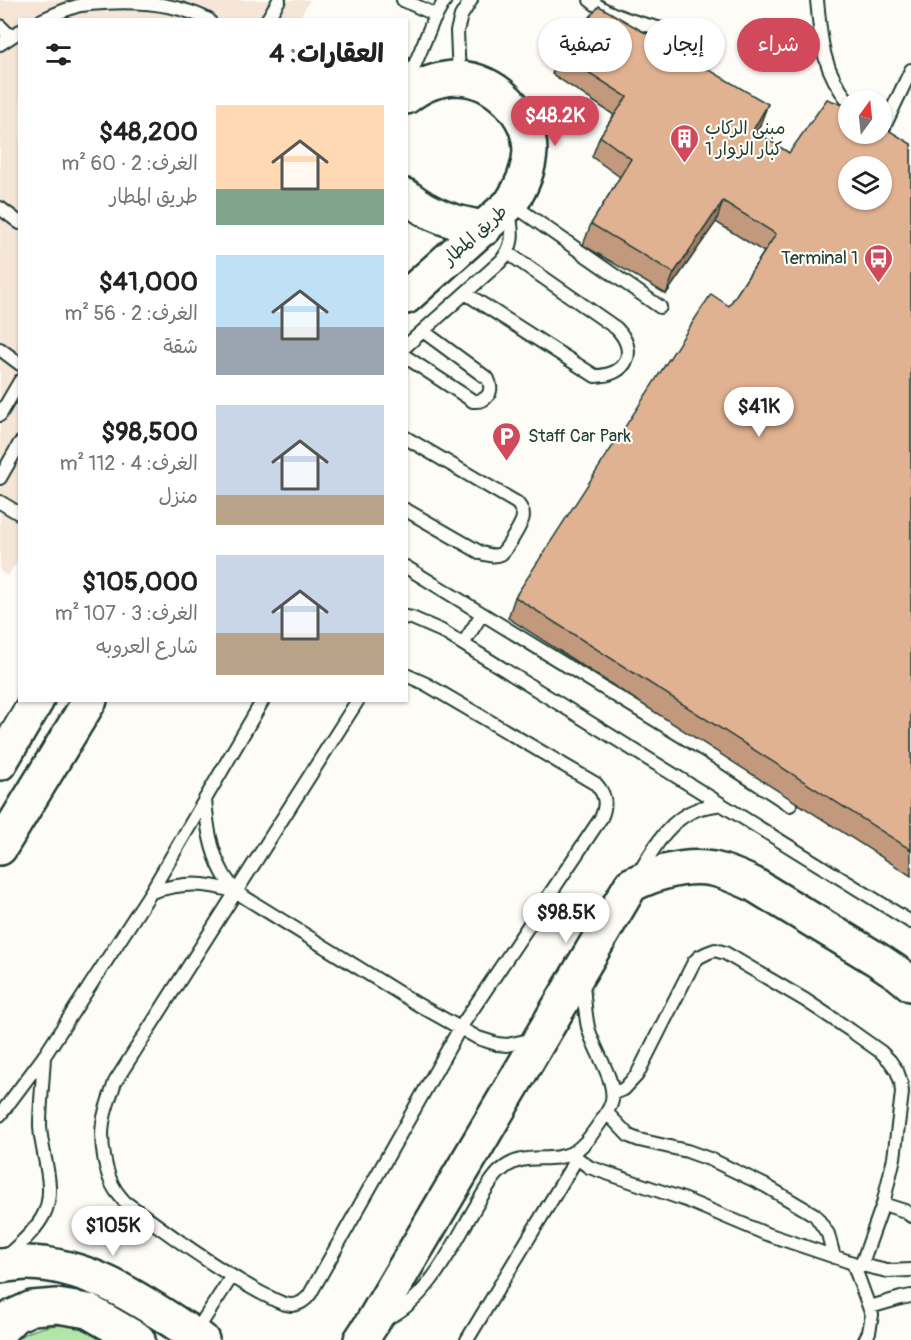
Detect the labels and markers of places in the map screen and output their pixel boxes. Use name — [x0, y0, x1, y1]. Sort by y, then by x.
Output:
pin: $48.2K — [506, 96, 604, 147]
place label: مبنى الركاب 1 كبار الزوار — [705, 117, 786, 161]
building icon: مبنى الركاب 1 كبار الزوار — [668, 122, 700, 164]
bus stop icon: Terminal 1 — [863, 242, 895, 284]
place label: Terminal 1 — [781, 247, 858, 270]
pin: $41K — [723, 387, 795, 438]
parking icon: Staff Car Park — [491, 420, 523, 462]
place label: Staff Car Park — [528, 425, 632, 448]
pin: $98.5K — [517, 893, 615, 944]
pin: $105K — [71, 1206, 155, 1257]

